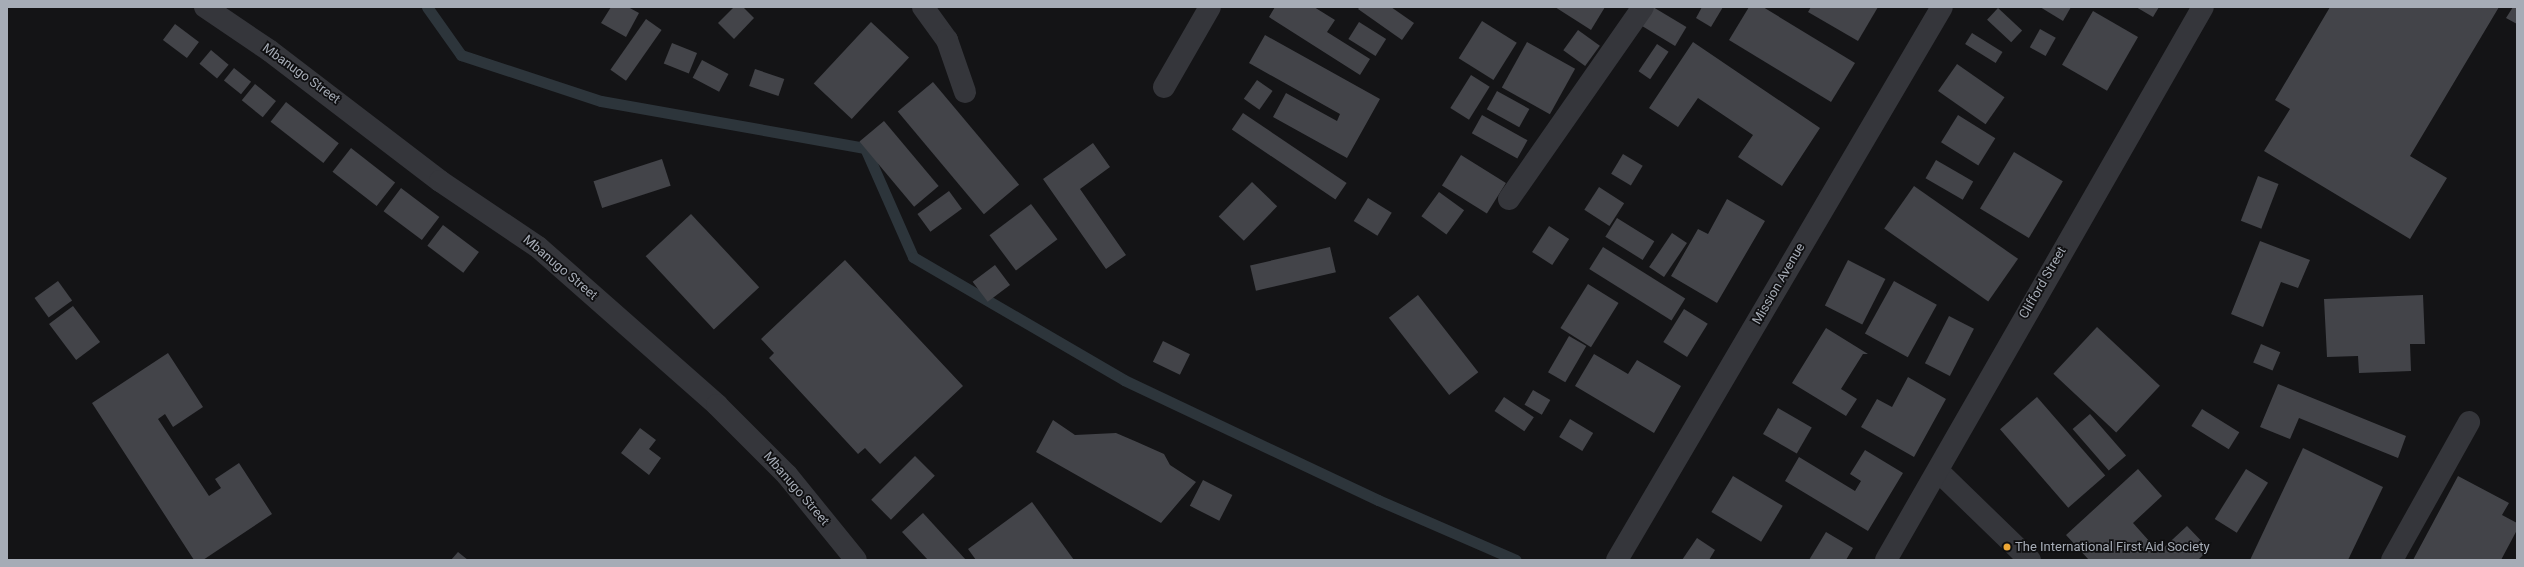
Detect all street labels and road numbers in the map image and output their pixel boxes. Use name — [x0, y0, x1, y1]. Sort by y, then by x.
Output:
street label: Mbanugo Street — [259, 41, 343, 107]
street label: Mbanugo Street — [520, 232, 600, 304]
street label: Mission Avenue — [1749, 241, 1809, 327]
street label: Clifford Street — [2016, 244, 2070, 322]
street label: Mbanugo Street — [760, 449, 832, 529]

